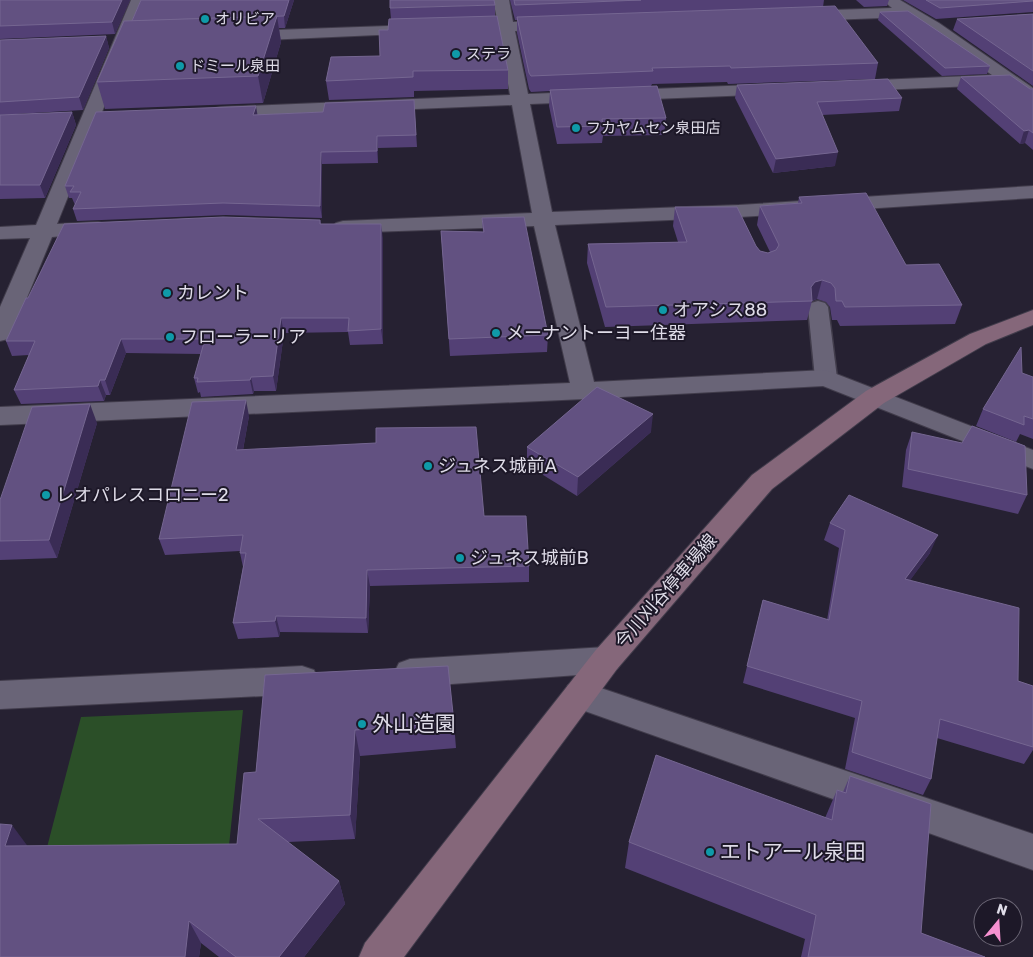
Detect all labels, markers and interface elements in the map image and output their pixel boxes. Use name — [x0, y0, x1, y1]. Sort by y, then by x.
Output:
place label: オリビア — [215, 10, 275, 28]
marker: オリビア — [199, 13, 211, 25]
place label: ステラ — [466, 45, 511, 63]
marker: ステラ — [450, 48, 462, 60]
place label: ドミール泉田 — [190, 57, 280, 75]
marker: ドミール泉田 — [174, 60, 186, 72]
place label: フカヤムセン泉田店 — [586, 119, 721, 137]
marker: フカヤムセン泉田店 — [570, 122, 582, 134]
place label: カレント — [177, 282, 249, 304]
marker: カレント — [161, 287, 173, 299]
place label: オアシス88 — [673, 299, 767, 321]
marker: オアシス88 — [657, 304, 669, 316]
place label: メーナントーヨー住器 — [506, 322, 686, 344]
place label: フローラーリア — [180, 326, 306, 348]
marker: メーナントーヨー住器 — [490, 327, 502, 339]
marker: フローラーリア — [164, 331, 176, 343]
place label: ジュネス城前A — [438, 455, 557, 477]
marker: ジュネス城前A — [422, 460, 434, 472]
place label: レオパレスコロニー2 — [56, 484, 229, 506]
marker: レオパレスコロニー2 — [40, 489, 52, 501]
street label: 今川刈谷停車場線 — [610, 529, 722, 653]
place label: ジュネス城前B — [470, 547, 589, 569]
marker: ジュネス城前B — [454, 552, 466, 564]
place label: 外山造園 — [372, 711, 456, 736]
marker: 外山造園 — [356, 718, 368, 730]
place label: エトアール泉田 — [720, 839, 866, 864]
marker: エトアール泉田 — [704, 846, 716, 858]
north arrow — [973, 897, 1023, 947]
text: N — [994, 900, 1009, 920]

